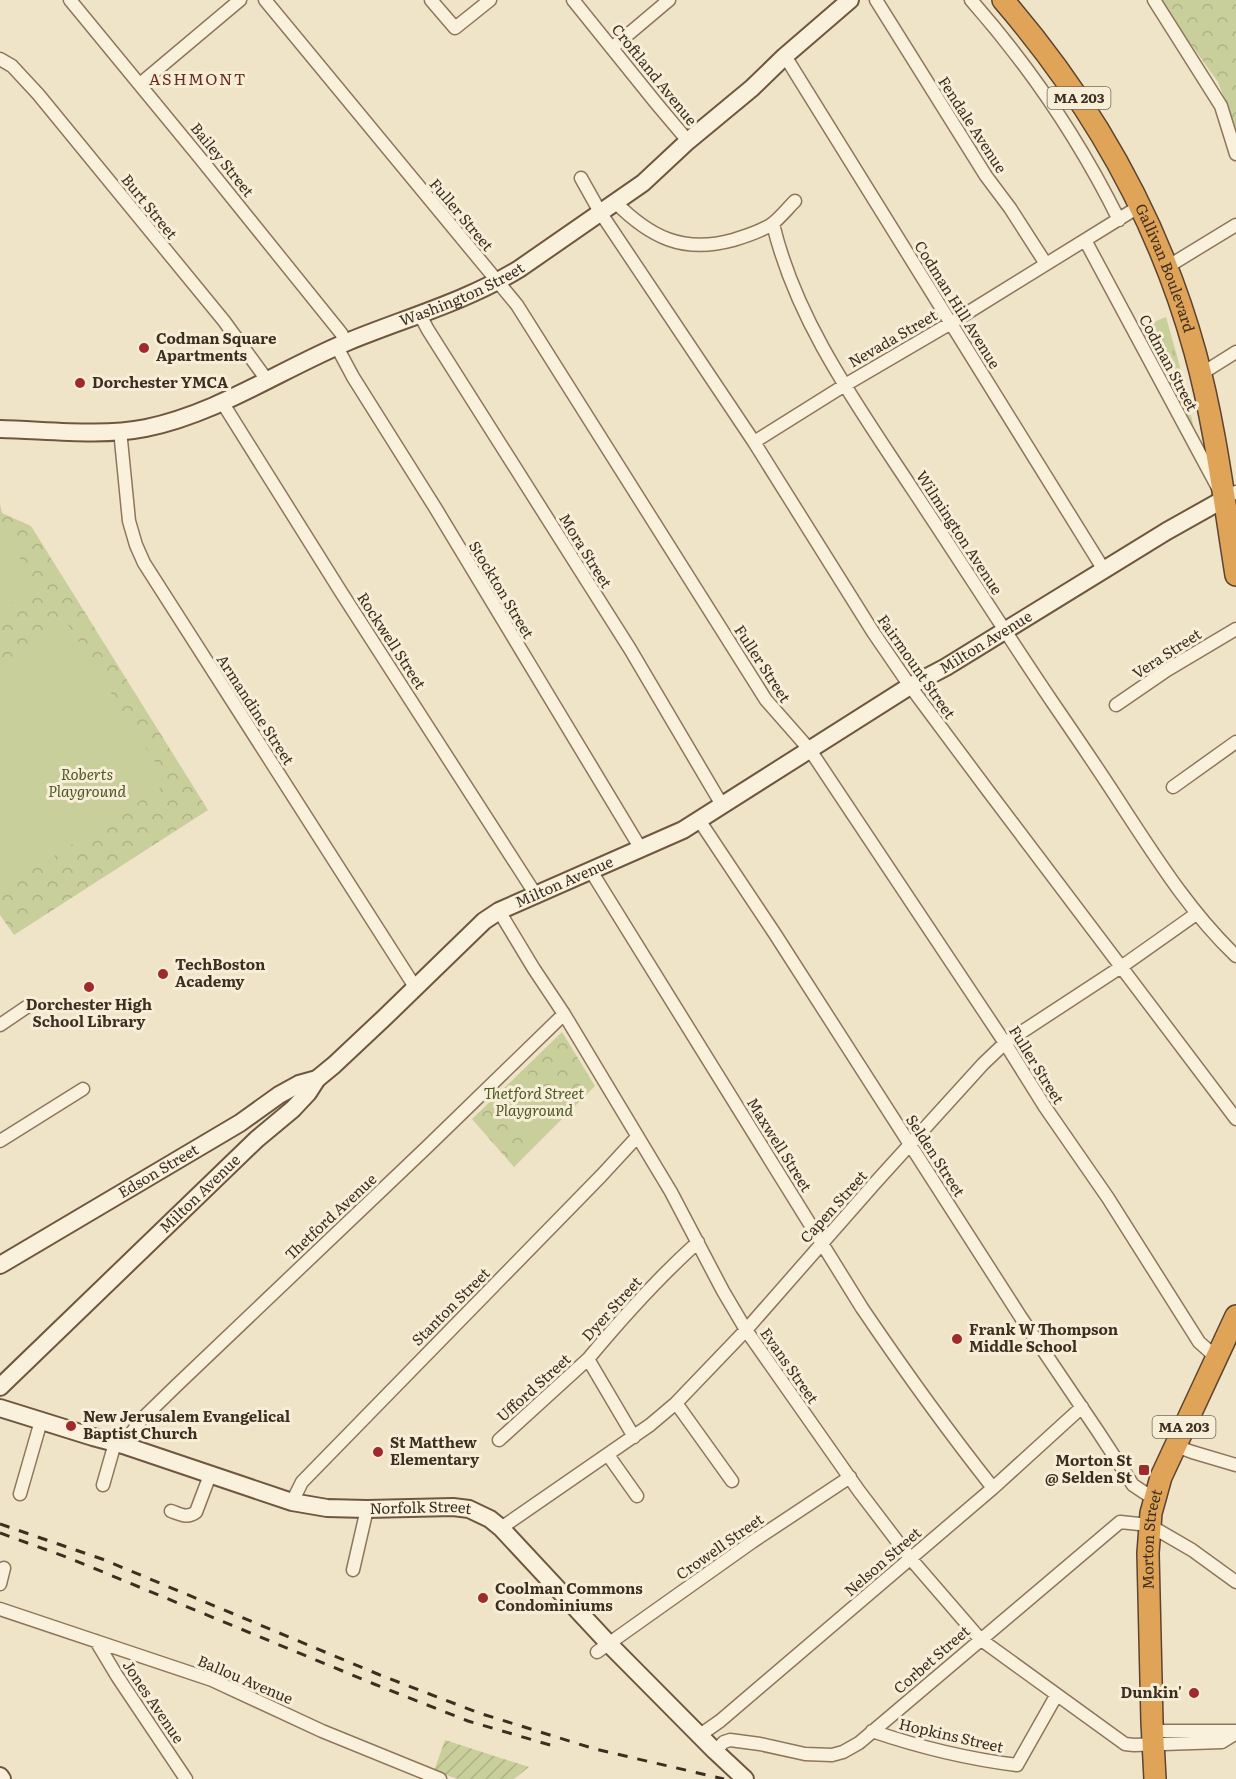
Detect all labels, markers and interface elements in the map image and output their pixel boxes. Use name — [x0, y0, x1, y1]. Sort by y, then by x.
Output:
street label: Croftland Avenue — [607, 18, 704, 130]
district label: ASHMONT — [149, 66, 247, 90]
street label: Fendale Avenue — [933, 71, 1013, 177]
road number: MA 203 — [1048, 87, 1110, 109]
street label: Bailey Street — [186, 117, 260, 201]
street label: Burt Street — [117, 168, 184, 244]
street label: Fuller Street — [425, 173, 500, 256]
street label: Gallivan Boulevard — [1130, 199, 1202, 335]
street label: Codman Hill Avenue — [910, 236, 1007, 373]
street label: Washington Street — [396, 256, 529, 331]
street label: Nevada Street — [844, 303, 941, 372]
street label: Codman Street — [1134, 310, 1205, 415]
place label: Codman Square Apartments — [156, 326, 277, 366]
marker: Codman Square Apartments — [137, 341, 151, 355]
place label: Dorchester YMCA — [92, 370, 229, 393]
marker: Dorchester YMCA — [73, 376, 87, 390]
street label: Wilmington Avenue — [911, 465, 1009, 599]
street label: Mora Street — [554, 508, 618, 592]
street label: Stockton Street — [464, 536, 541, 643]
street label: Rockwell Street — [352, 587, 432, 693]
street label: Milton Avenue — [934, 604, 1036, 679]
street label: Fairmount Street — [873, 609, 962, 723]
street label: Fuller Street — [729, 620, 797, 707]
street label: Vera Street — [1127, 622, 1205, 684]
street label: Armandine Street — [212, 649, 301, 769]
park label: Roberts Playground — [48, 762, 126, 802]
street label: Milton Avenue — [511, 849, 617, 913]
place label: TechBoston Academy — [175, 952, 266, 992]
marker: TechBoston Academy — [156, 967, 170, 981]
marker: Dorchester High School Library — [82, 980, 96, 994]
place label: Dorchester High School Library — [26, 992, 152, 1032]
street label: Fuller Street — [1004, 1020, 1071, 1108]
park label: Thetford Street Playground — [484, 1081, 584, 1121]
street label: Maxwell Street — [742, 1093, 819, 1196]
street label: Selden Street — [901, 1110, 971, 1201]
street label: Edson Street — [113, 1137, 202, 1203]
street label: Milton Avenue — [153, 1148, 245, 1238]
street label: Capen Street — [794, 1164, 872, 1248]
street label: Thetford Avenue — [279, 1167, 381, 1265]
street label: Stanton Street — [406, 1262, 494, 1350]
street label: Dyer Street — [575, 1270, 646, 1346]
place label: Frank W Thompson Middle School — [969, 1317, 1119, 1357]
street label: Evans Street — [755, 1322, 825, 1408]
marker: Frank W Thompson Middle School — [950, 1332, 964, 1346]
street label: Ufford Street — [491, 1347, 575, 1426]
place label: New Jerusalem Evangelical Baptist Church — [83, 1404, 291, 1444]
road number: MA 203 — [1152, 1416, 1216, 1438]
marker: New Jerusalem Evangelical Baptist Church — [64, 1419, 78, 1433]
place label: St Matthew Elementary — [390, 1430, 480, 1470]
marker: St Matthew Elementary — [371, 1445, 385, 1459]
place label: Morton St @ Selden St — [1045, 1448, 1132, 1488]
marker: Morton St @ Selden St — [1137, 1463, 1151, 1477]
street label: Morton Street — [1135, 1486, 1167, 1590]
street label: Norfolk Street — [369, 1494, 473, 1519]
street label: Crowell Street — [671, 1507, 768, 1585]
street label: Nelson Street — [838, 1521, 926, 1601]
place label: Coolman Commons Condominiums — [495, 1576, 643, 1616]
marker: Coolman Commons Condominiums — [476, 1591, 490, 1605]
street label: Corbet Street — [888, 1619, 974, 1699]
street label: Ballou Avenue — [194, 1648, 297, 1709]
street label: Jones Avenue — [118, 1655, 191, 1748]
place label: Dunkin' — [1121, 1680, 1182, 1703]
marker: Dunkin' — [1187, 1686, 1201, 1700]
street label: Hopkins Street — [897, 1711, 1006, 1758]

